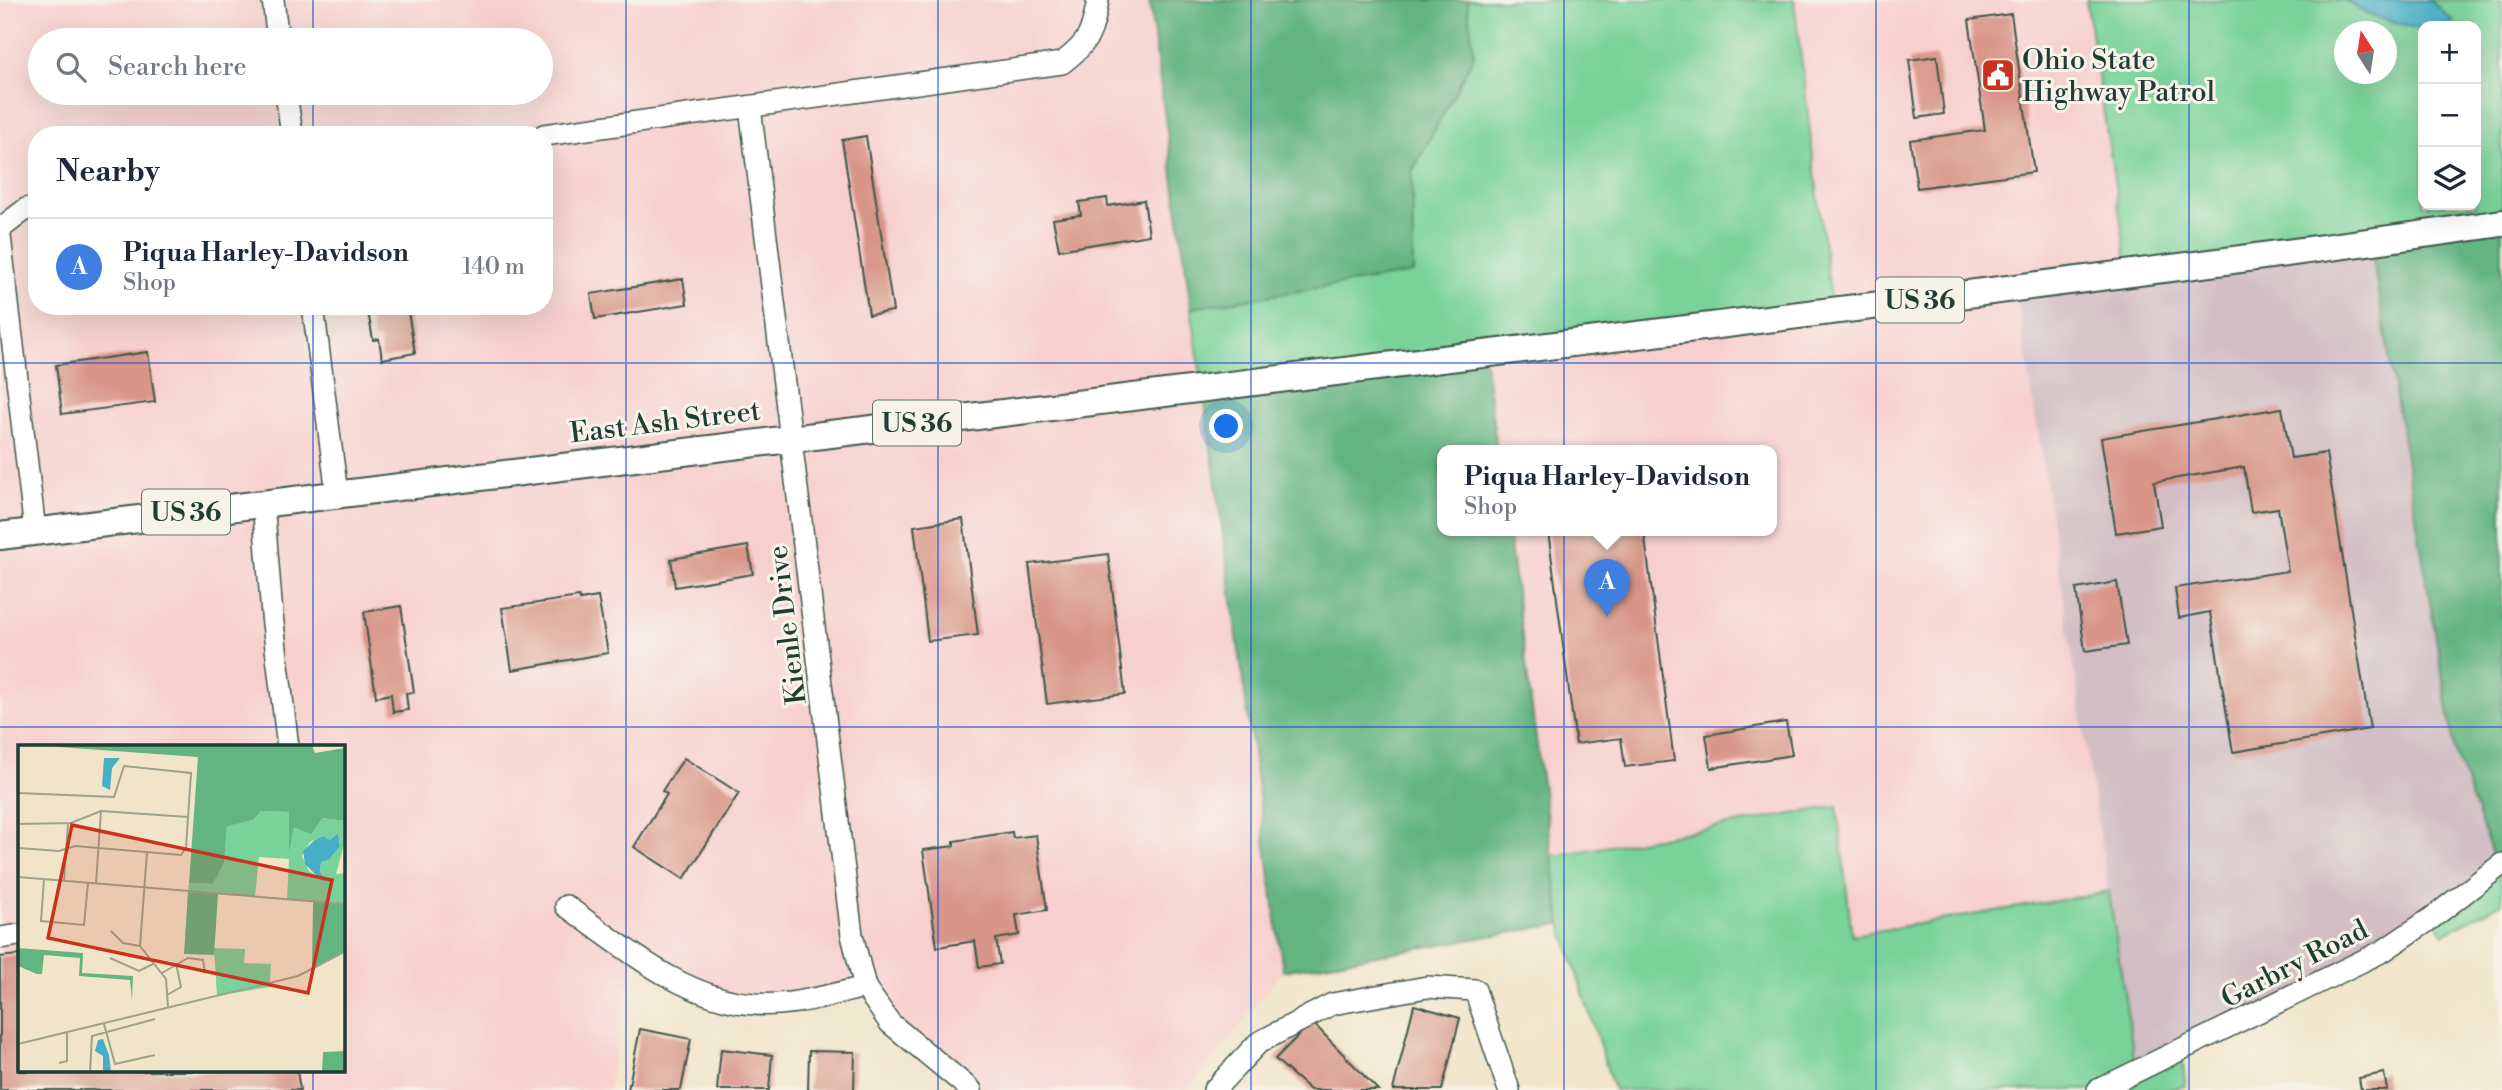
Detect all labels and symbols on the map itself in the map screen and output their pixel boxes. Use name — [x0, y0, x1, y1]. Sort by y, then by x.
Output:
north arrow — [2334, 21, 2397, 84]
place label: Ohio State Highway Patrol — [2022, 43, 2215, 110]
public building icon: Ohio State Highway Patrol — [1979, 56, 2017, 94]
road number: US 36 — [1876, 278, 1964, 322]
street label: East Ash Street — [568, 393, 763, 452]
road number: US 36 — [873, 400, 961, 446]
your location — [1209, 409, 1243, 443]
road number: US 36 — [142, 490, 230, 534]
street label: Kienle Drive — [760, 543, 815, 706]
pin: A — [1584, 559, 1630, 617]
inset map — [18, 745, 345, 1072]
street label: Garbry Road — [2215, 912, 2374, 1016]

